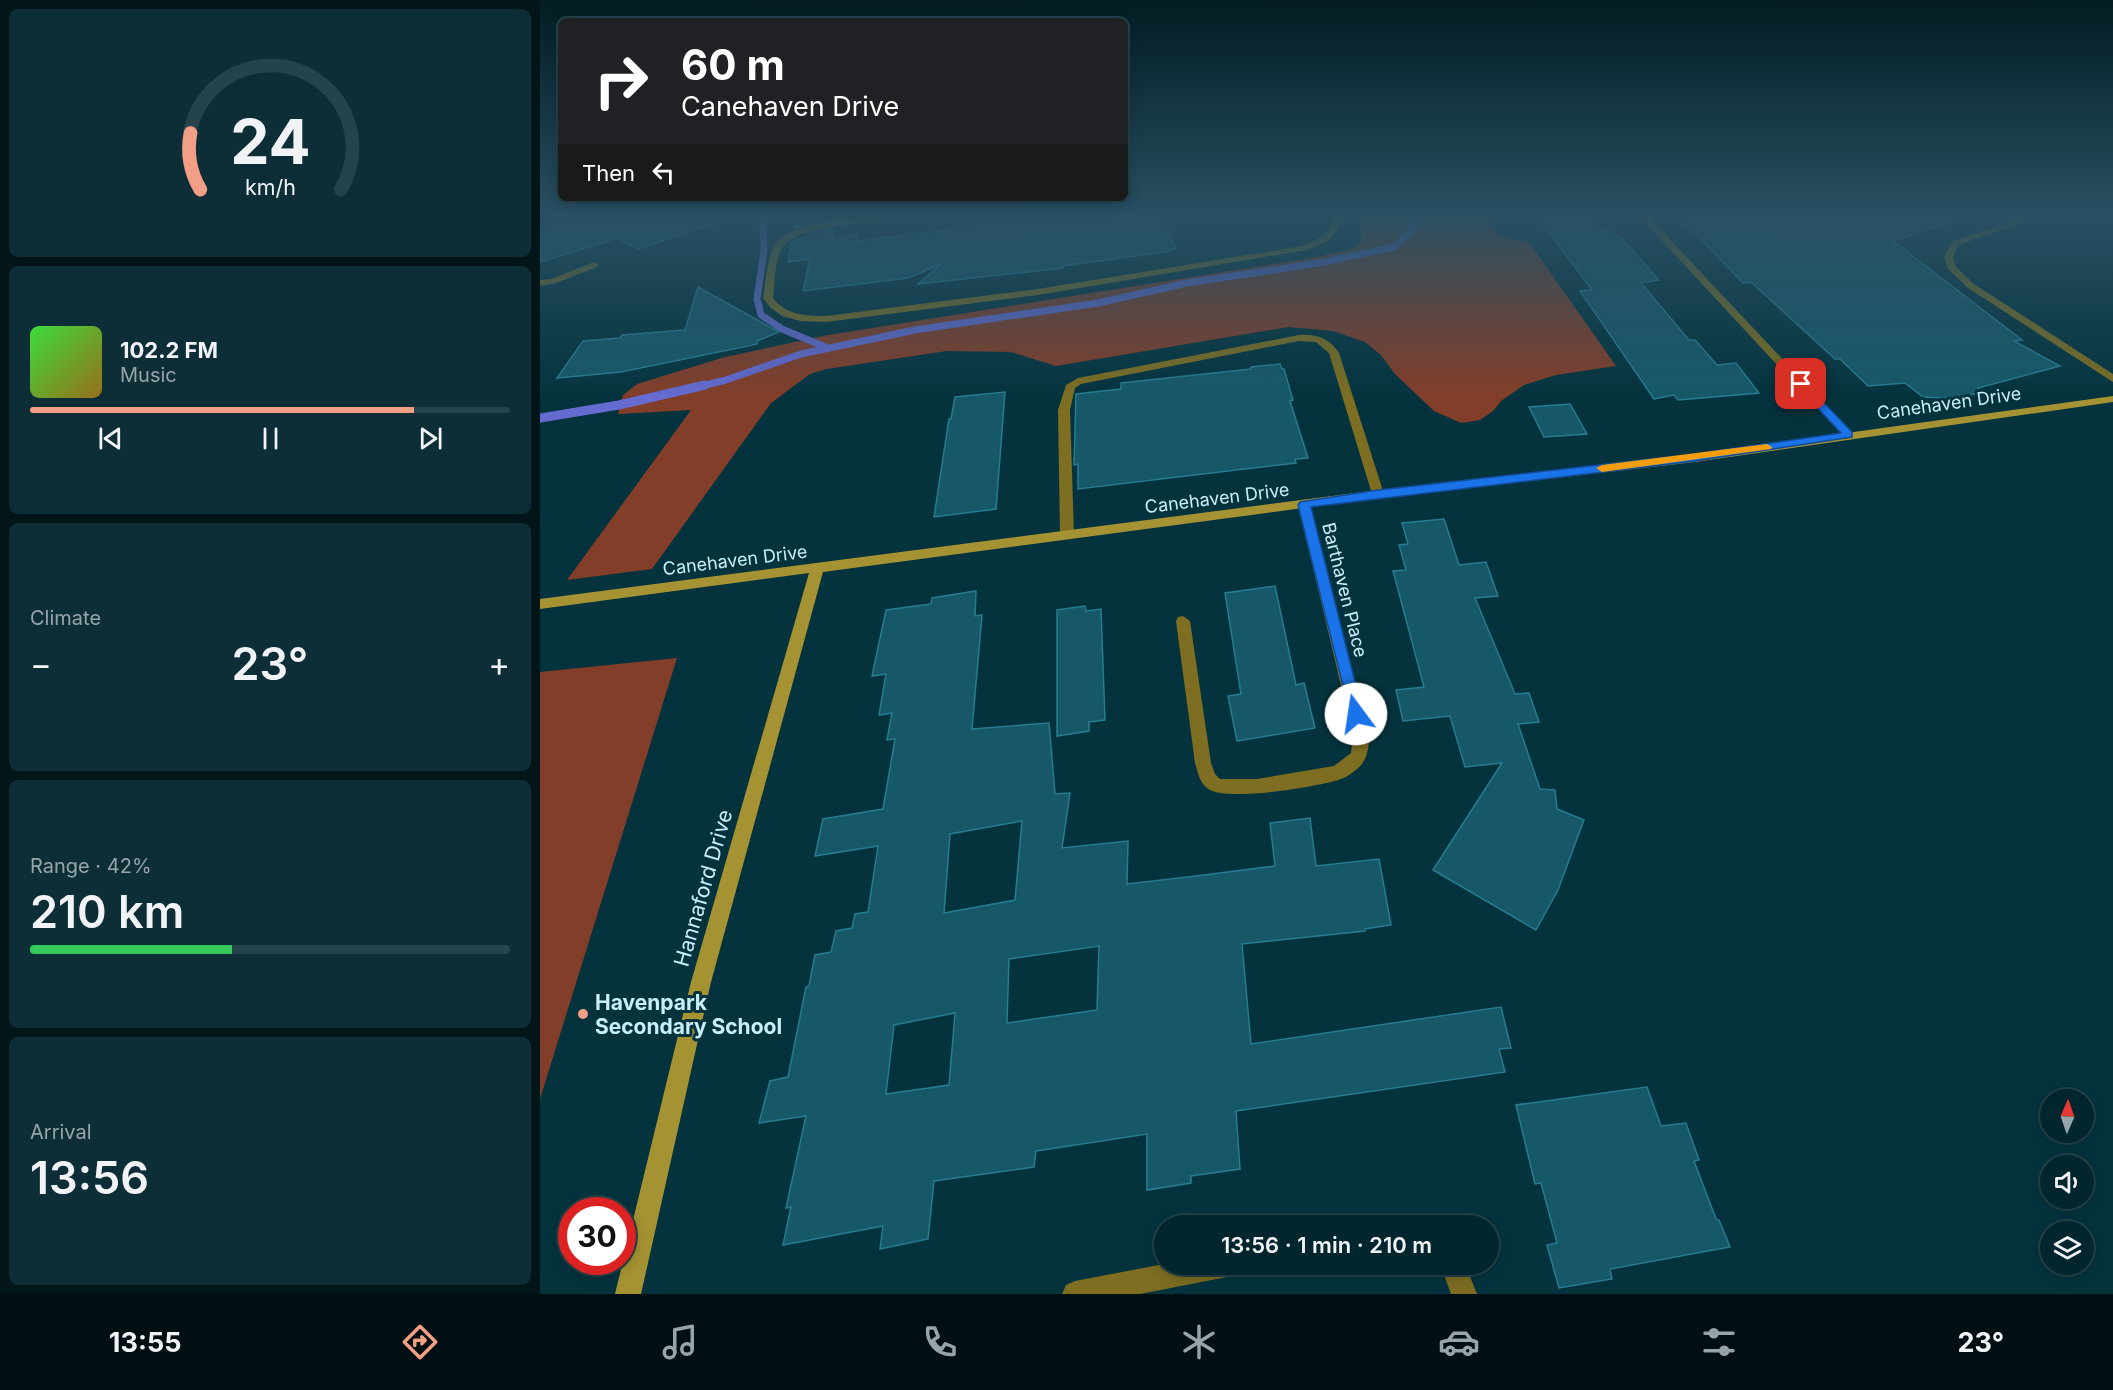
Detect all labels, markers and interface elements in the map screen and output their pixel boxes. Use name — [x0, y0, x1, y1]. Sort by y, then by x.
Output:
text: 60 m — [681, 39, 785, 90]
icon: right — [582, 42, 660, 120]
text: Canehaven Drive — [681, 90, 899, 123]
text: 24 — [230, 104, 310, 179]
icon: left — [647, 156, 680, 189]
text: Then — [582, 160, 635, 186]
text: km/h — [245, 174, 295, 200]
text: 102.2 FM — [120, 337, 218, 363]
pin — [1775, 358, 1826, 409]
text: Music — [120, 363, 177, 387]
icon: arrive — [1784, 367, 1817, 400]
street label: Canehaven Drive — [1875, 382, 2023, 424]
icon: previous — [94, 422, 127, 455]
icon: pause — [254, 422, 287, 455]
icon: next — [414, 422, 447, 455]
street label: Canehaven Drive — [1144, 479, 1290, 517]
street label: Barthaven Place — [1318, 521, 1372, 659]
street label: Canehaven Drive — [662, 541, 808, 579]
text: Climate — [30, 606, 101, 630]
text: 23° — [232, 636, 308, 691]
text: − — [30, 644, 52, 684]
text: + — [488, 644, 510, 684]
position arrow — [1324, 682, 1388, 746]
street label: Hannaford Drive — [669, 807, 737, 969]
text: Range · 42% — [30, 854, 152, 878]
text: 210 km — [30, 884, 184, 939]
place label: Havenpark Secondary School — [595, 990, 782, 1039]
marker: Havenpark Secondary School — [576, 1007, 590, 1021]
north arrow — [2040, 1089, 2094, 1143]
map controls — [2040, 1089, 2094, 1275]
text: Arrival — [30, 1120, 92, 1144]
text: 13:56 — [30, 1150, 149, 1205]
button: sound — [2040, 1155, 2094, 1209]
speed limit sign: 30 — [558, 1197, 636, 1275]
button: layers — [2040, 1221, 2094, 1275]
text: 13:56 · 1 min · 210 m — [1221, 1232, 1432, 1258]
icon: directions — [399, 1321, 441, 1363]
icon: music — [659, 1321, 701, 1363]
icon: phone — [919, 1321, 961, 1363]
icon: climate — [1178, 1321, 1220, 1363]
icon: car — [1438, 1321, 1480, 1363]
icon: filters — [1698, 1321, 1740, 1363]
text: 13:55 — [109, 1326, 181, 1359]
text: 23° — [1957, 1326, 2004, 1359]

